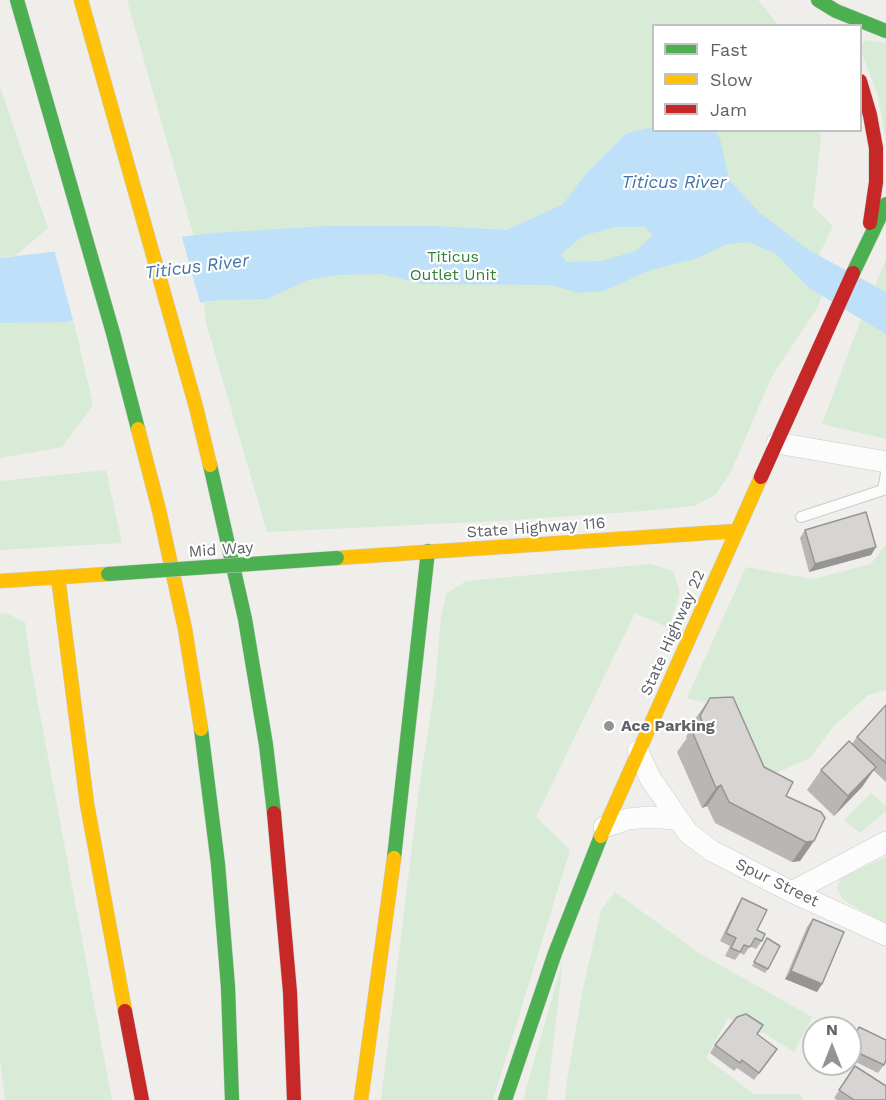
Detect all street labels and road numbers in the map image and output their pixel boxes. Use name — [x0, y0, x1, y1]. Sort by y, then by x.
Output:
street label: State Highway 116 — [466, 514, 606, 542]
street label: Mid Way — [188, 538, 254, 562]
street label: State Highway 22 — [637, 567, 709, 699]
street label: Spur Street — [732, 855, 822, 911]

